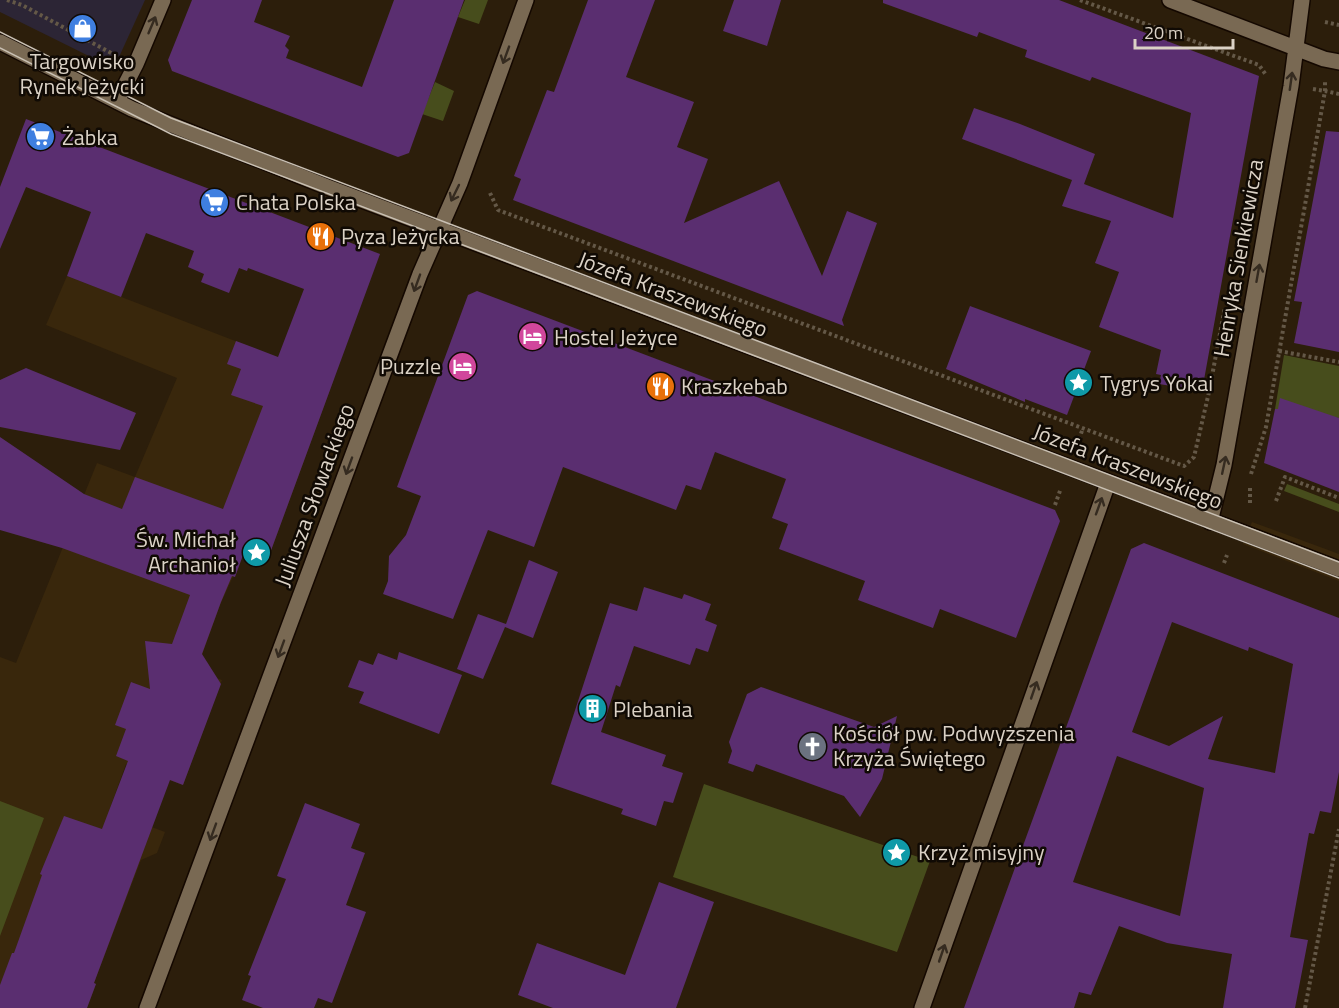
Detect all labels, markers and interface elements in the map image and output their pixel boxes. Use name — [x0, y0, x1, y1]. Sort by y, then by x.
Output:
scale bar — [1135, 12, 1232, 50]
shop icon: Targowisko Rynek Jeżycki — [66, 13, 98, 45]
one-way arrow — [147, 16, 158, 34]
text: 20 m — [1144, 19, 1183, 46]
place label: Targowisko Rynek Jeżycki — [19, 44, 145, 103]
one-way arrow — [500, 45, 511, 64]
one-way arrow — [1286, 71, 1297, 91]
place label: Żabka — [62, 120, 118, 154]
supermarket icon: Żabka — [25, 121, 57, 153]
street label: Henryka Sienkiewicza — [1204, 156, 1272, 360]
one-way arrow — [449, 183, 461, 201]
place label: Chata Polska — [236, 185, 356, 219]
supermarket icon: Chata Polska — [199, 186, 231, 218]
place label: Pyza Jeżycka — [341, 219, 459, 253]
restaurant icon: Pyza Jeżycka — [304, 220, 336, 252]
street label: Józefa Kraszewskiego — [573, 242, 773, 346]
one-way arrow — [1253, 264, 1264, 283]
one-way arrow — [410, 273, 421, 292]
place label: Hostel Jeżyce — [554, 320, 678, 354]
hotel icon: Hostel Jeżyce — [517, 321, 549, 353]
place label: Puzzle — [380, 349, 441, 383]
hotel icon: Puzzle — [446, 350, 478, 382]
place label: Tygrys Yokai — [1100, 366, 1213, 400]
place icon: Tygrys Yokai — [1063, 367, 1095, 399]
place label: Kraszkebab — [681, 369, 788, 403]
restaurant icon: Kraszkebab — [644, 370, 676, 402]
street label: Juliusza Słowackiego — [265, 399, 363, 591]
street label: Józefa Kraszewskiego — [1028, 414, 1228, 518]
one-way arrow — [342, 456, 353, 475]
one-way arrow — [1218, 456, 1230, 475]
one-way arrow — [1095, 497, 1106, 516]
place label: Św. Michał Archanioł — [136, 522, 236, 581]
place icon: Św. Michał Archanioł — [241, 536, 273, 568]
one-way arrow — [275, 639, 286, 658]
one-way arrow — [1030, 681, 1041, 699]
place label: Plebania — [613, 692, 693, 726]
building icon: Plebania — [576, 693, 608, 725]
place label: Kościół pw. Podwyższenia Krzyża Świętego — [833, 716, 1075, 775]
church icon: Kościół pw. Podwyższenia Krzyża Świętego — [796, 730, 828, 762]
one-way arrow — [207, 822, 218, 840]
place label: Krzyż misyjny — [918, 835, 1045, 869]
place icon: Krzyż misyjny — [881, 836, 913, 868]
one-way arrow — [937, 944, 948, 963]

